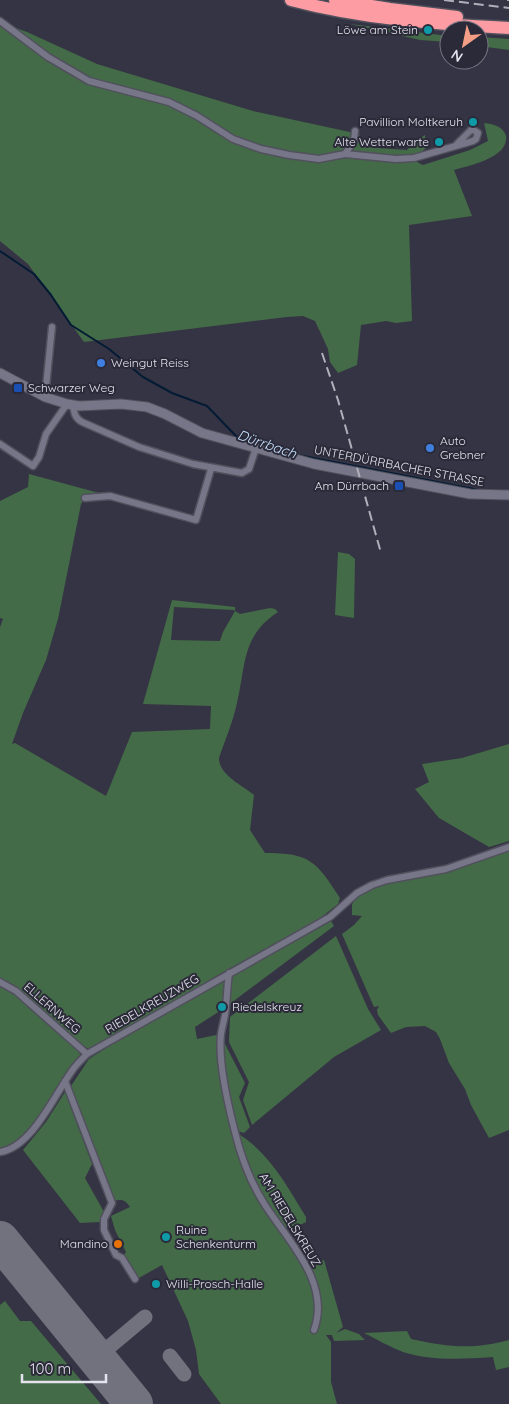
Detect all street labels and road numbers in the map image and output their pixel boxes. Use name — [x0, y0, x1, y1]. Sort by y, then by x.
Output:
street label: UNTERDÜRRBACHER STRASSE — [313, 442, 486, 489]
street label: RIEDELKREUZWEG — [102, 971, 201, 1036]
street label: ELLERNWEG — [21, 979, 84, 1036]
street label: AM RIEDELSKREUZ — [257, 1170, 324, 1270]

